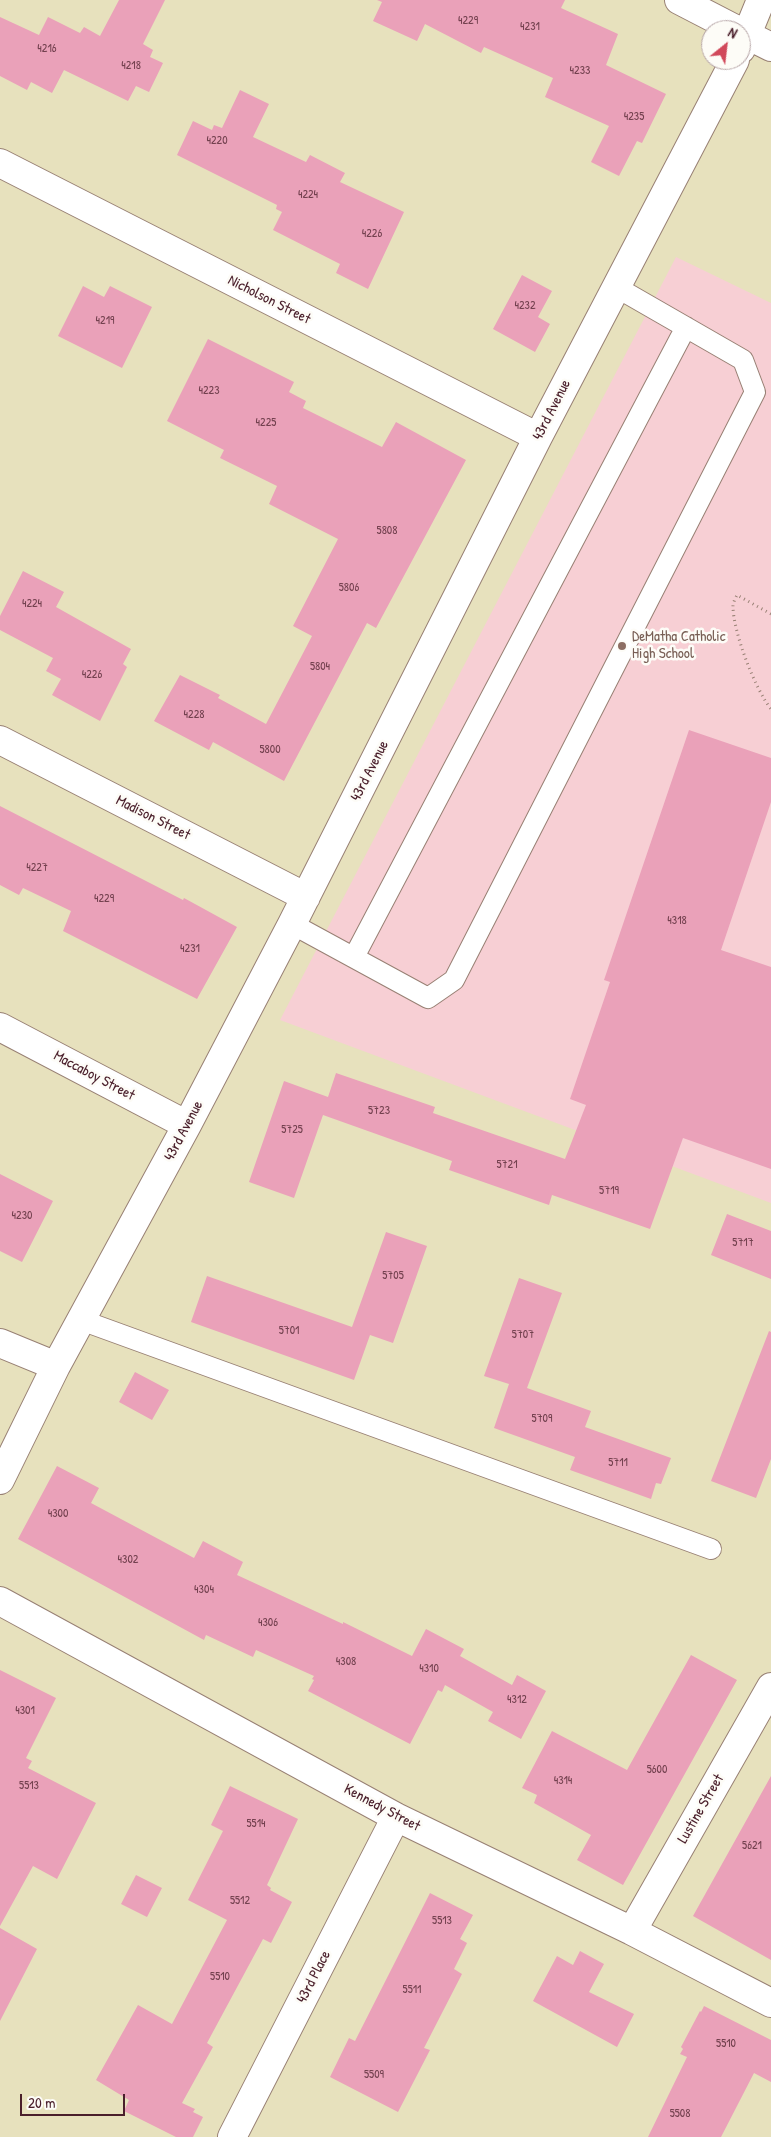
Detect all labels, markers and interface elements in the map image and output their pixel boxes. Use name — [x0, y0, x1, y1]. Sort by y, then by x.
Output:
house number: 4229 — [458, 14, 478, 28]
house number: 4231 — [520, 20, 540, 34]
north arrow — [701, 20, 751, 70]
text: N — [725, 22, 741, 42]
house number: 4216 — [37, 42, 57, 56]
house number: 4218 — [121, 59, 141, 73]
house number: 4233 — [570, 64, 590, 78]
house number: 4235 — [624, 110, 644, 124]
house number: 4220 — [206, 134, 228, 148]
house number: 4224 — [298, 188, 318, 202]
house number: 4226 — [362, 227, 382, 241]
street label: Nicholson Street — [225, 271, 313, 329]
house number: 4232 — [514, 299, 536, 313]
house number: 4219 — [96, 314, 114, 328]
street label: 43rd Avenue — [529, 377, 575, 443]
house number: 4223 — [198, 384, 220, 398]
house number: 4225 — [256, 416, 276, 430]
house number: 5808 — [377, 524, 397, 538]
house number: 5806 — [339, 581, 359, 595]
house number: 4224 — [22, 597, 42, 611]
place label: DeMatha Catholic High School — [632, 628, 725, 663]
marker: DeMatha Catholic High School — [616, 640, 628, 652]
house number: 5804 — [310, 660, 330, 674]
house number: 4226 — [82, 668, 102, 682]
house number: 4228 — [184, 708, 204, 722]
street label: 43rd Avenue — [347, 738, 393, 804]
house number: 5800 — [259, 743, 281, 757]
street label: Madison Street — [113, 792, 193, 844]
house number: 4227 — [26, 861, 48, 875]
house number: 4229 — [94, 892, 114, 906]
house number: 4318 — [667, 914, 687, 928]
house number: 4231 — [180, 942, 200, 956]
street label: Maccaboy Street — [50, 1047, 138, 1105]
street label: 43rd Avenue — [161, 1098, 207, 1164]
house number: 5723 — [368, 1104, 390, 1118]
house number: 5725 — [281, 1123, 303, 1137]
house number: 5721 — [497, 1158, 517, 1172]
house number: 5719 — [599, 1184, 619, 1198]
house number: 4230 — [12, 1209, 32, 1223]
house number: 5717 — [732, 1236, 754, 1250]
house number: 5705 — [382, 1269, 404, 1283]
house number: 5701 — [279, 1324, 299, 1338]
house number: 5707 — [512, 1328, 534, 1342]
house number: 5709 — [532, 1412, 552, 1426]
house number: 5711 — [608, 1456, 628, 1470]
house number: 4300 — [48, 1507, 68, 1521]
house number: 4302 — [118, 1553, 138, 1567]
house number: 4304 — [194, 1583, 214, 1597]
house number: 4306 — [258, 1616, 278, 1630]
house number: 4308 — [336, 1655, 356, 1669]
house number: 4310 — [419, 1662, 439, 1676]
house number: 4312 — [507, 1693, 527, 1707]
house number: 4301 — [15, 1704, 35, 1718]
house number: 5600 — [647, 1763, 667, 1777]
street label: Lustine Street — [674, 1771, 728, 1847]
house number: 4314 — [554, 1774, 572, 1788]
house number: 5513 — [19, 1779, 39, 1793]
street label: Kennedy Street — [341, 1780, 423, 1836]
house number: 5514 — [246, 1817, 266, 1831]
house number: 5621 — [742, 1839, 762, 1853]
house number: 5512 — [230, 1894, 250, 1908]
house number: 5513 — [432, 1914, 452, 1928]
street label: 43rd Place — [293, 1948, 335, 2006]
house number: 5510 — [210, 1970, 230, 1984]
house number: 5511 — [403, 1983, 421, 1997]
house number: 5510 — [716, 2037, 736, 2051]
house number: 5509 — [364, 2068, 384, 2082]
scale bar — [22, 2084, 128, 2116]
text: 20 m — [28, 2092, 55, 2113]
house number: 5508 — [670, 2107, 690, 2121]

